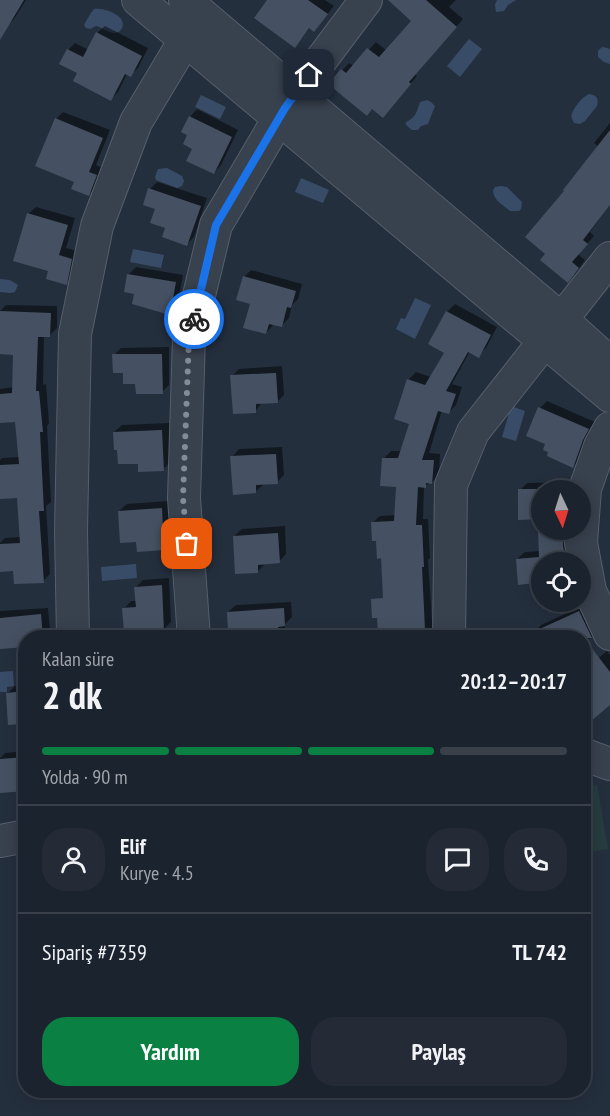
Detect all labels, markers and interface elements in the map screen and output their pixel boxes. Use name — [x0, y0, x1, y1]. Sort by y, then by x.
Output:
pin — [283, 49, 334, 100]
icon: home — [292, 58, 325, 91]
courier — [164, 289, 224, 349]
icon: bike — [178, 303, 211, 336]
north arrow — [531, 480, 591, 540]
map controls — [531, 480, 591, 612]
pin — [161, 518, 212, 569]
icon: bag — [170, 527, 203, 560]
button: locate — [531, 552, 591, 612]
text: Kalan süre — [42, 646, 114, 672]
text: 20:12–20:17 — [460, 667, 567, 695]
text: 2 dk — [42, 669, 102, 720]
text: Yolda · 90 m — [42, 764, 128, 790]
button: person — [42, 828, 105, 891]
button: chat — [426, 828, 489, 891]
button: phone — [504, 828, 567, 891]
text: Elif — [120, 832, 146, 860]
text: Kurye · 4.5 — [120, 860, 194, 886]
text: Sipariş #7359 — [42, 938, 147, 966]
text: TL 742 — [512, 938, 567, 966]
button: Yardım — [42, 1017, 299, 1086]
button: Paylaş — [311, 1017, 567, 1086]

